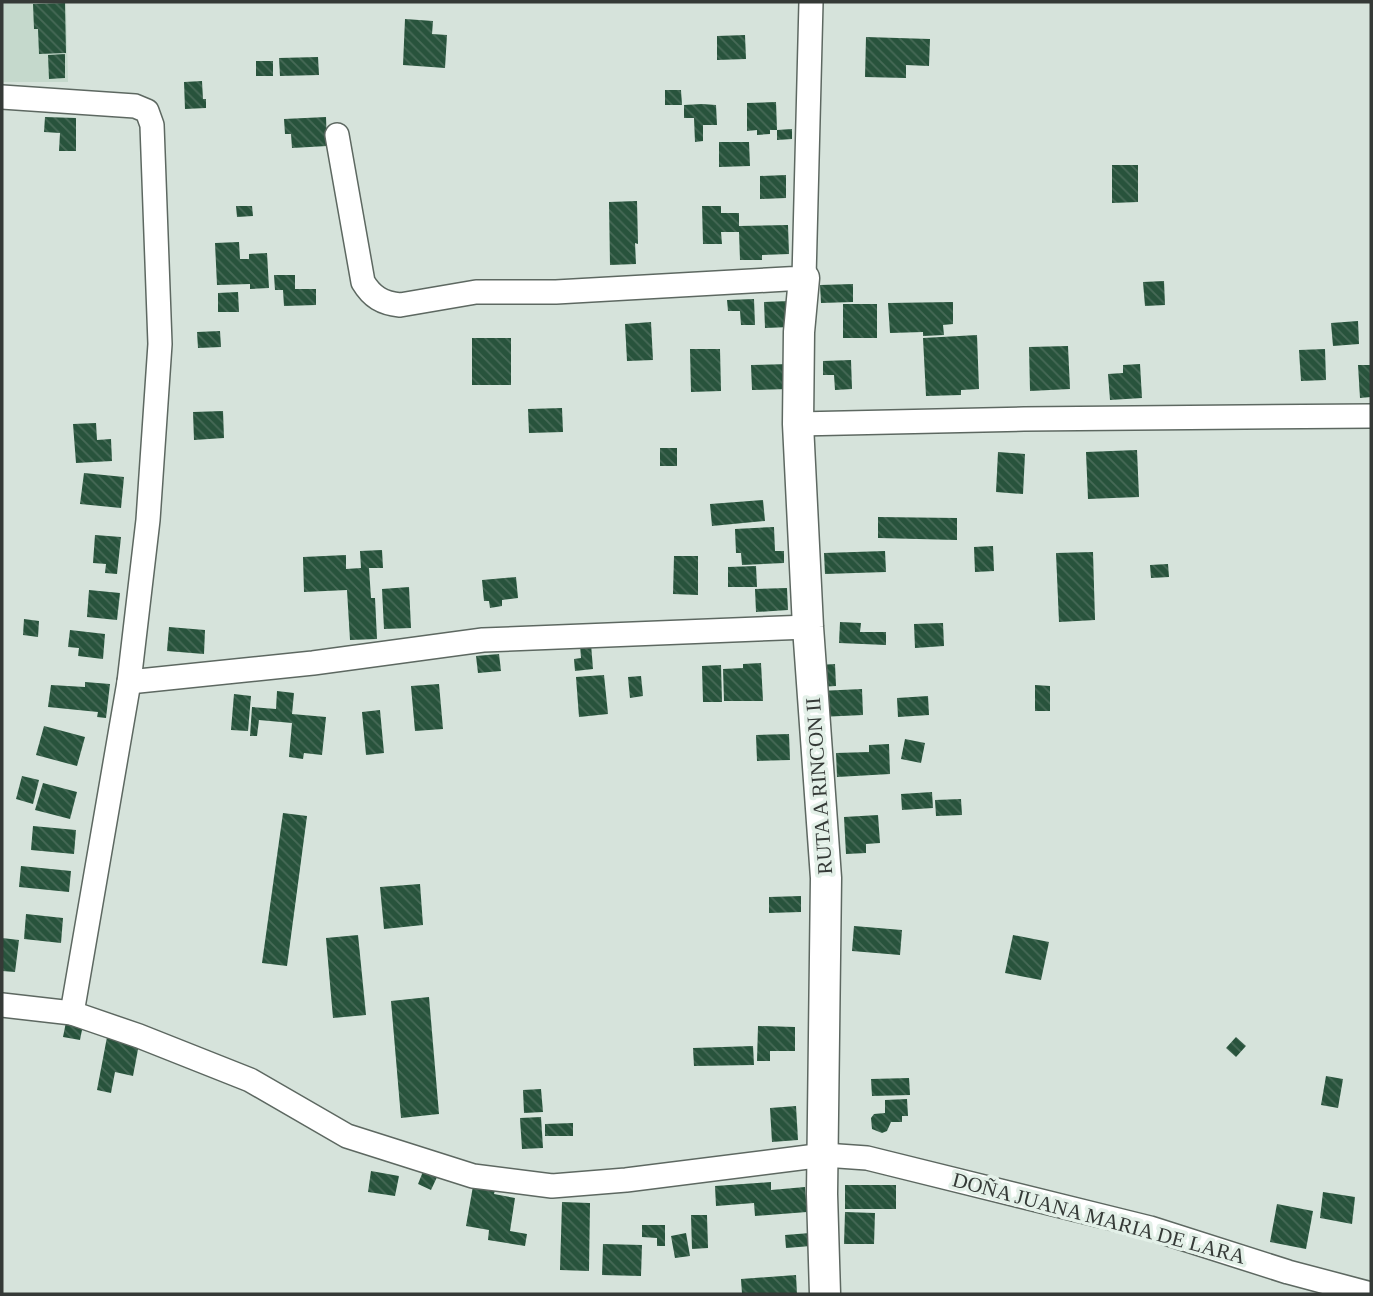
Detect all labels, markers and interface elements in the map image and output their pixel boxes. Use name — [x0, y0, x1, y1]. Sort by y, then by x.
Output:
street label: RUTA A RINCON II — [801, 697, 837, 875]
street label: DOÑA JUANA MARIA DE LARA — [950, 1167, 1249, 1269]

